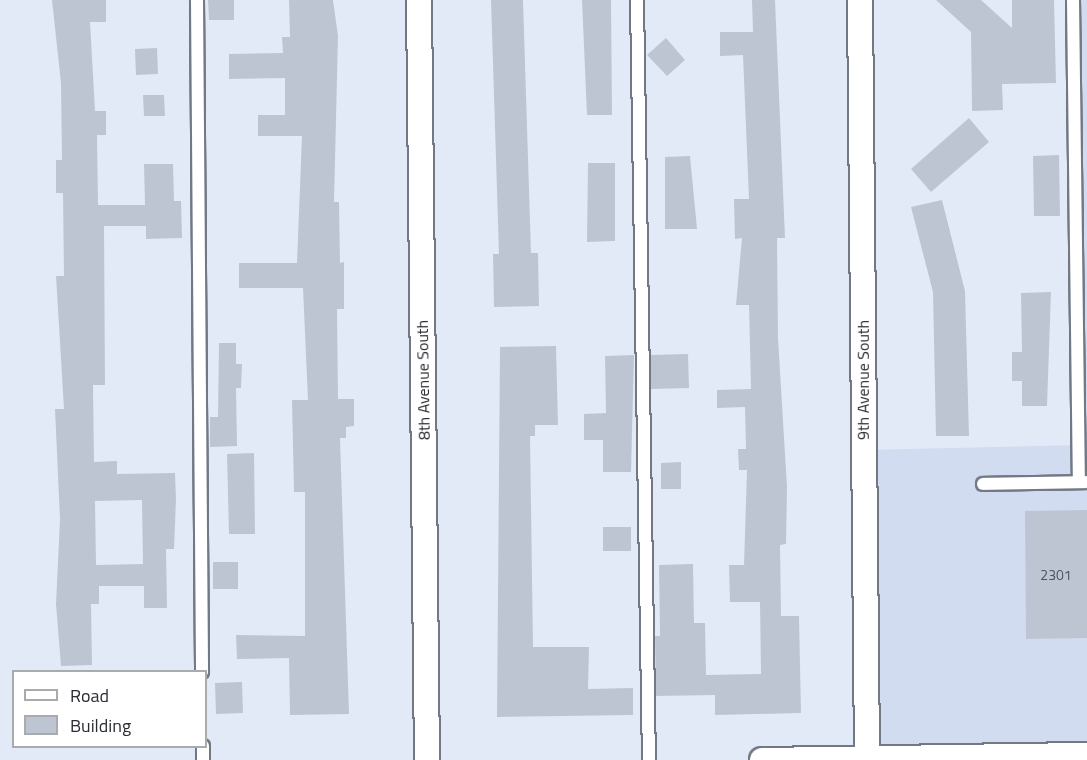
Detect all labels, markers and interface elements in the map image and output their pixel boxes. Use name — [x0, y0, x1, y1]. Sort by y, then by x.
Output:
street label: 8th Avenue South — [412, 320, 434, 440]
street label: 9th Avenue South — [853, 320, 873, 440]
house number: 2301 — [1040, 567, 1072, 583]
legend — [12, 670, 207, 748]
text: Road — [70, 682, 109, 709]
text: Building — [70, 712, 131, 739]

